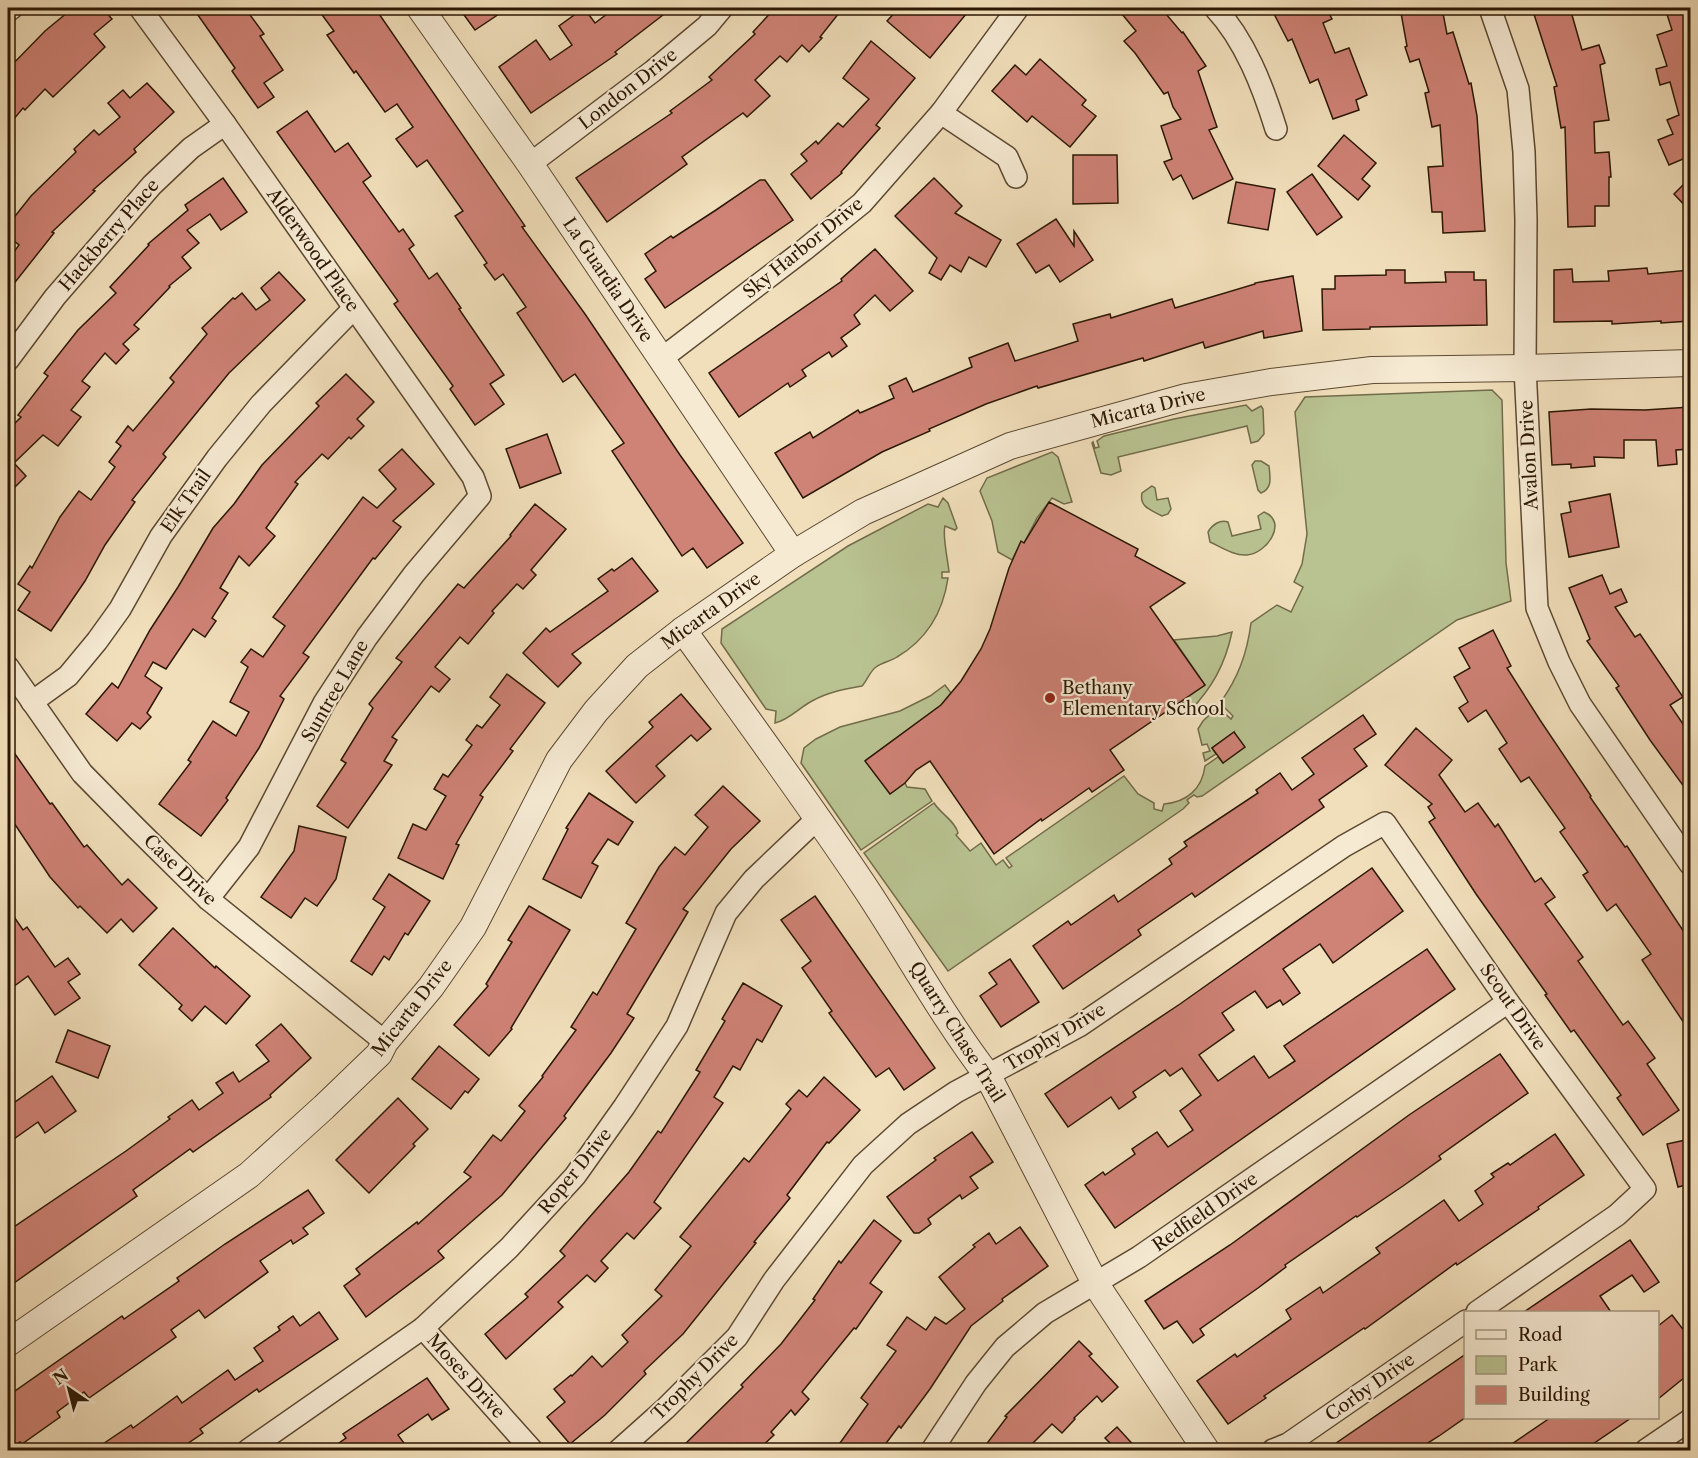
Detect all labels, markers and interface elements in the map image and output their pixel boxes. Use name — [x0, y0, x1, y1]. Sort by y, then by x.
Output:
street label: London Drive — [574, 44, 682, 134]
street label: Hackberry Place — [54, 174, 164, 296]
street label: Alderwood Place — [262, 183, 364, 316]
street label: Sky Harbor Drive — [738, 193, 868, 303]
street label: La Guardia Drive — [558, 213, 658, 347]
street label: Micarta Drive — [1088, 383, 1208, 433]
street label: Avalon Drive — [1515, 399, 1543, 512]
street label: Elk Trail — [156, 465, 216, 537]
street label: Micarta Drive — [657, 568, 765, 654]
street label: Suntree Lane — [297, 636, 373, 746]
place label: Bethany Elementary School — [1062, 677, 1225, 720]
marker: Bethany Elementary School — [1043, 691, 1057, 705]
street label: Case Drive — [139, 830, 221, 910]
street label: Micarta Drive — [367, 955, 457, 1061]
street label: Quarry Chase Trail — [905, 957, 1009, 1107]
street label: Scout Drive — [1475, 960, 1551, 1054]
street label: Trophy Drive — [1001, 998, 1109, 1076]
street label: Roper Drive — [534, 1124, 616, 1218]
street label: Redfield Drive — [1148, 1168, 1262, 1256]
legend — [1464, 1311, 1659, 1419]
text: Road — [1518, 1324, 1563, 1346]
street label: Moses Drive — [422, 1329, 510, 1423]
street label: Trophy Drive — [647, 1329, 743, 1425]
street label: Corby Drive — [1321, 1348, 1419, 1426]
text: Park — [1518, 1354, 1559, 1376]
north arrow — [39, 1359, 99, 1419]
text: N — [49, 1364, 72, 1389]
text: Building — [1518, 1384, 1590, 1406]

